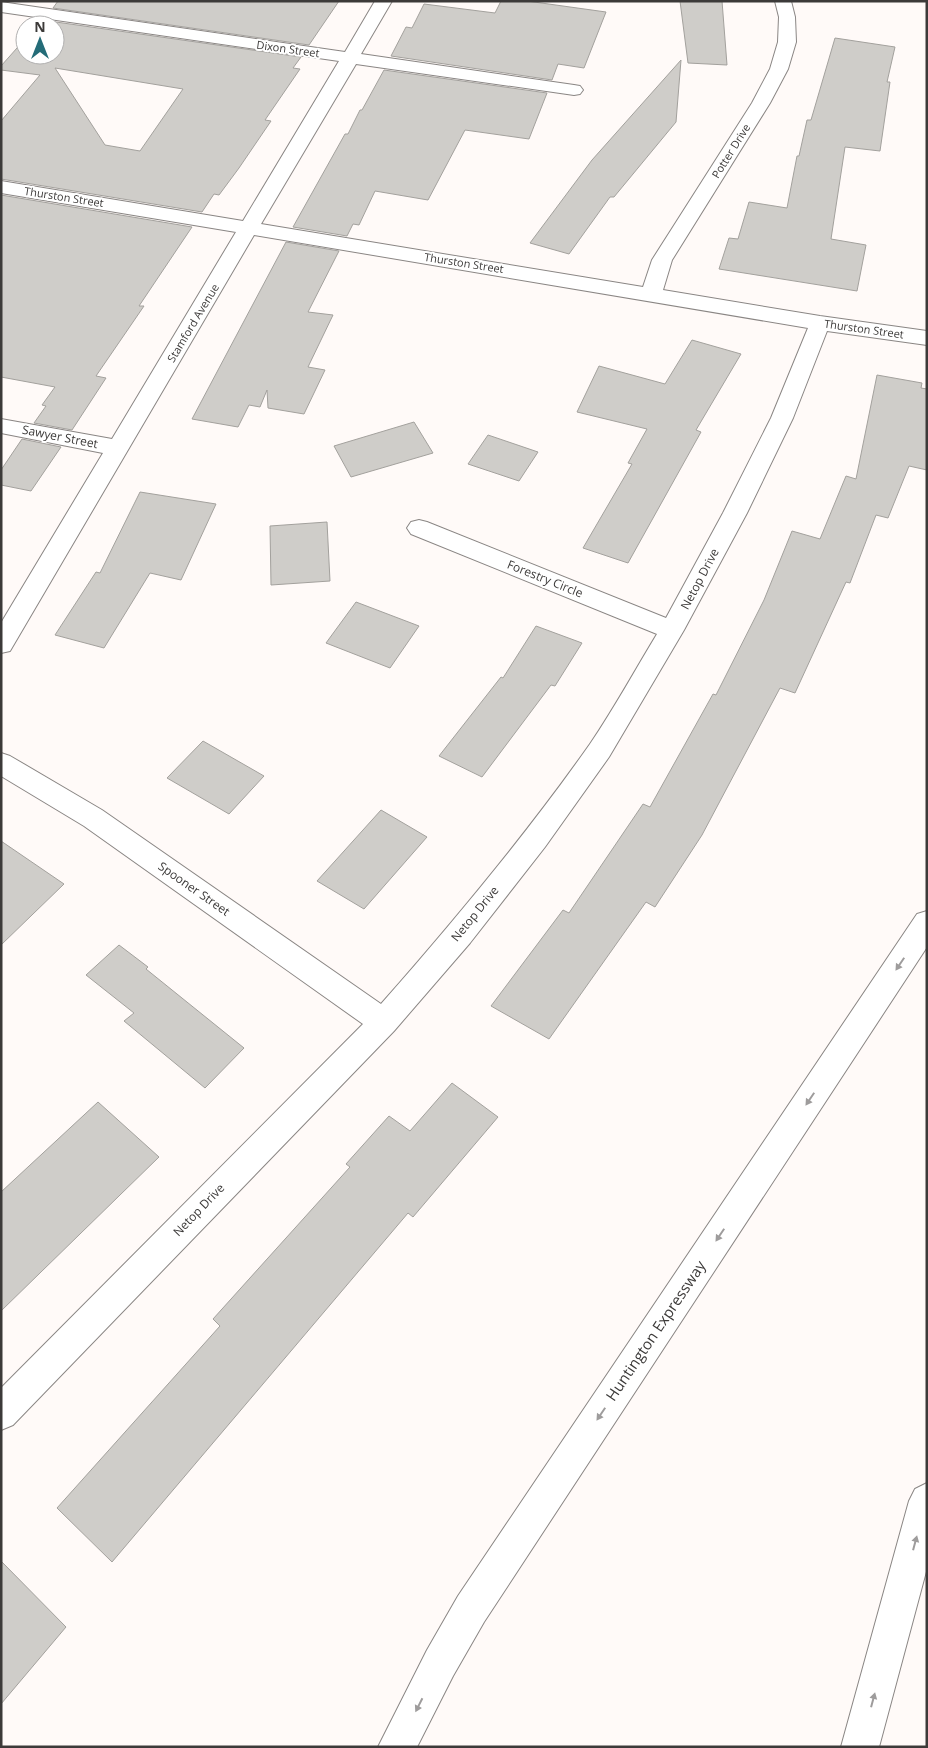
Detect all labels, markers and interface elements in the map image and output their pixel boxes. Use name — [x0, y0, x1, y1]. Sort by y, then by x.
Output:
north arrow — [15, 15, 65, 65]
text: N — [34, 17, 46, 36]
street label: Dixon Street — [256, 37, 321, 60]
street label: Potter Drive — [708, 121, 753, 181]
street label: Thurston Street — [23, 183, 105, 210]
street label: Thurston Street — [423, 249, 505, 276]
street label: Stamford Avenue — [163, 281, 222, 365]
street label: Thurston Street — [823, 316, 905, 342]
street label: Sawyer Street — [21, 421, 99, 452]
street label: Netop Drive — [676, 545, 723, 612]
street label: Forestry Circle — [505, 556, 586, 602]
street label: Spooner Street — [155, 858, 234, 920]
street label: Netop Drive — [447, 882, 502, 945]
one-way arrow — [895, 957, 905, 971]
one-way arrow — [805, 1093, 815, 1106]
street label: Netop Drive — [169, 1179, 228, 1240]
one-way arrow — [715, 1228, 725, 1241]
street label: Huntington Expressway — [601, 1256, 710, 1404]
one-way arrow — [596, 1407, 606, 1420]
one-way arrow — [912, 1535, 920, 1550]
one-way arrow — [869, 1692, 877, 1707]
one-way arrow — [415, 1698, 423, 1712]

